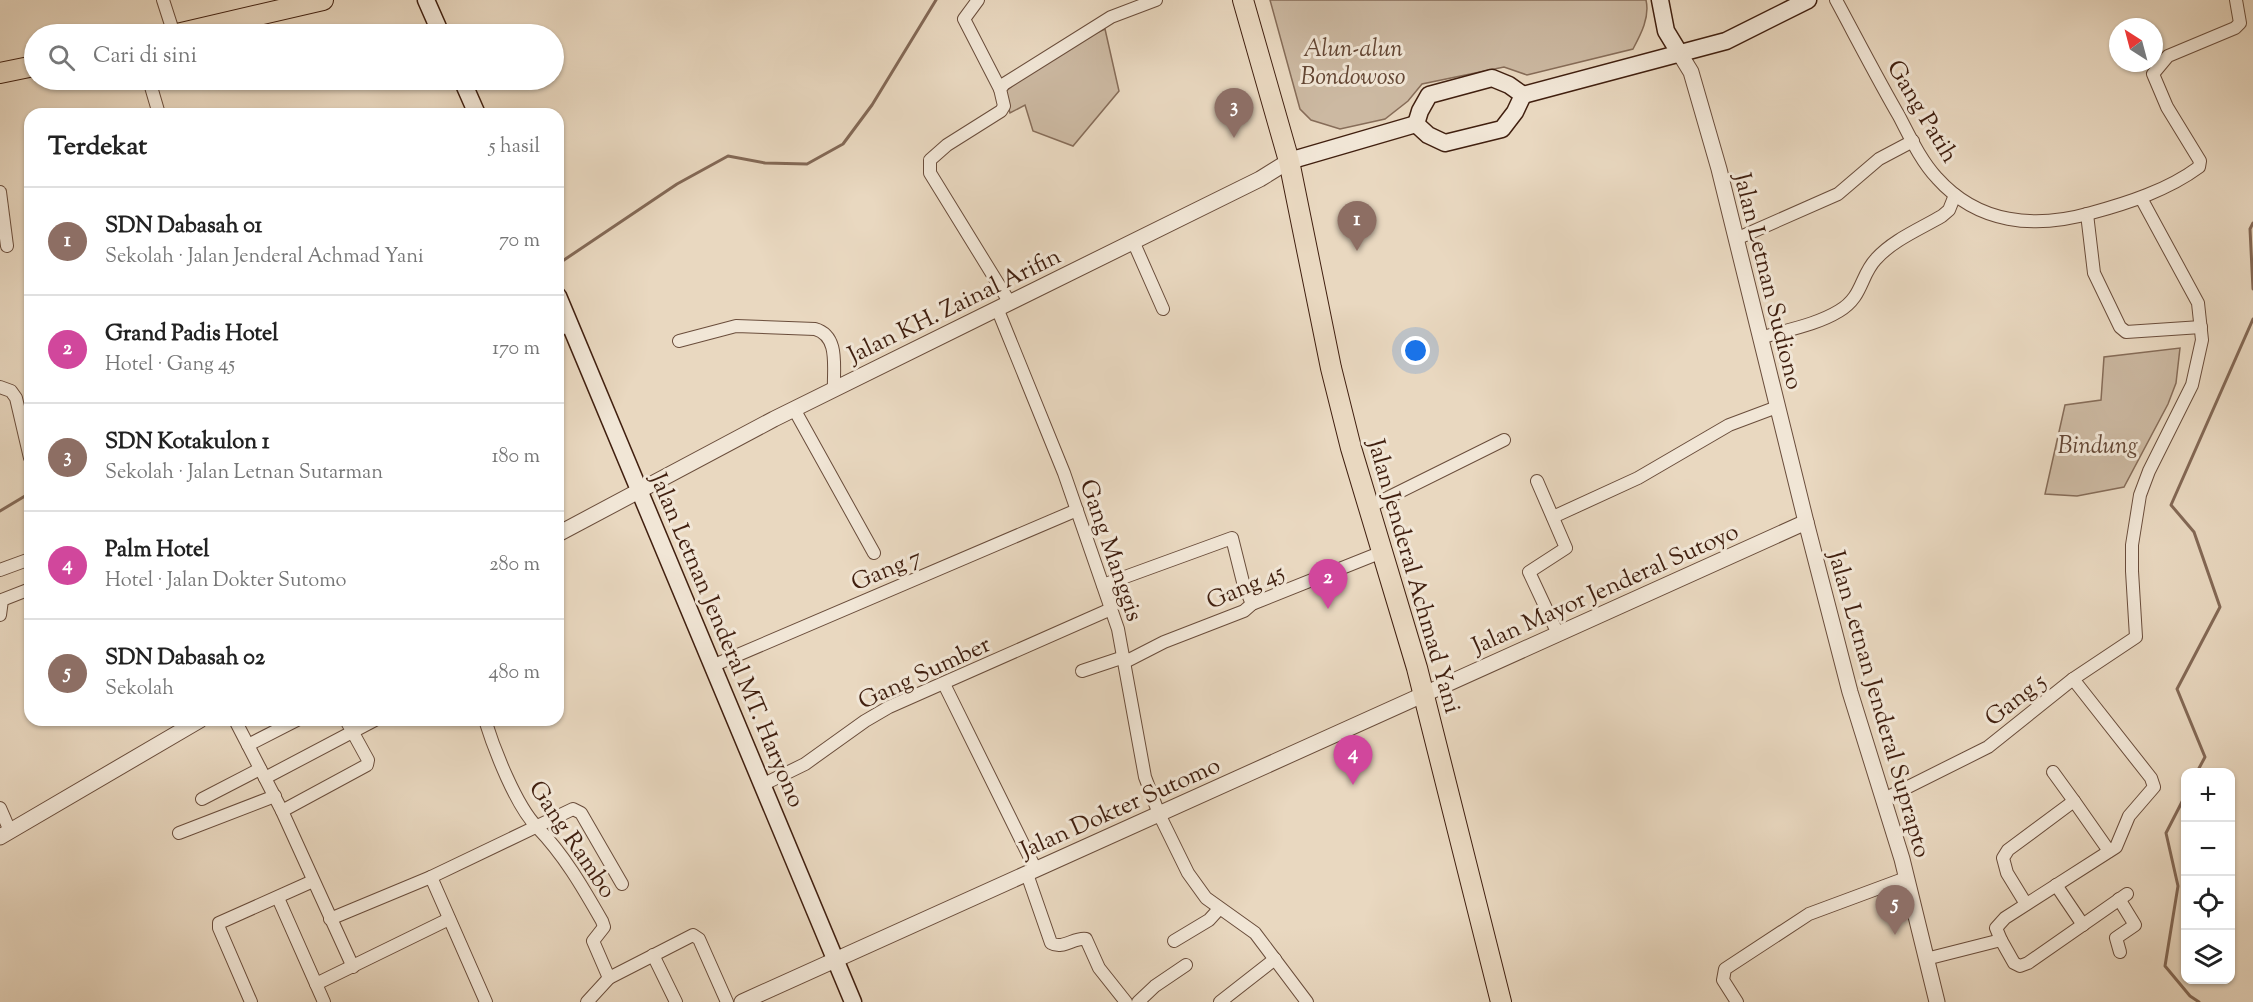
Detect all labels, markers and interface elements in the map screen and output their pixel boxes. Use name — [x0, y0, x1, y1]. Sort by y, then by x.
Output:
north arrow — [2109, 18, 2163, 72]
search box — [24, 24, 564, 90]
park label: Alun-alun Bondowoso — [1300, 33, 1406, 95]
icon: search — [45, 41, 78, 74]
text: Cari di sini — [93, 41, 197, 73]
street label: Gang Patih — [1877, 54, 1965, 170]
pin: 3 — [1214, 88, 1254, 138]
text: Terdekat — [48, 129, 147, 166]
text: 5 hasil — [489, 133, 540, 162]
street label: Jalan Letnan Sudiono — [1723, 168, 1810, 393]
pin: 1 — [1338, 202, 1376, 251]
text: SDN Dabasah 01 — [105, 211, 262, 243]
text: 1 — [64, 227, 71, 256]
text: 70 m — [499, 227, 540, 256]
street label: Jalan KH. Zainal Arifin — [841, 240, 1067, 374]
text: Sekolah · Jalan Jenderal Achmad Yani — [105, 243, 424, 272]
text: Grand Padis Hotel — [105, 319, 278, 351]
text: 2 — [63, 335, 72, 364]
text: 170 m — [492, 335, 540, 364]
your location — [1401, 336, 1430, 365]
text: Hotel · Gang 45 — [105, 351, 235, 380]
text: SDN Kotakulon 1 — [105, 427, 269, 459]
park label: Bindung — [2058, 430, 2138, 464]
street label: Jalan Jenderal Achmad Yani — [1357, 434, 1469, 718]
text: 3 — [63, 443, 72, 472]
text: 180 m — [492, 443, 540, 472]
text: Sekolah · Jalan Letnan Sutarman — [105, 459, 383, 488]
street label: Jalan Letnan Jenderal MT. Haryono — [639, 467, 812, 813]
street label: Gang Manggis — [1070, 475, 1150, 626]
street label: Jalan Mayor Jenderal Sutoyo — [1465, 516, 1744, 665]
text: Palm Hotel — [105, 535, 209, 567]
street label: Gang 7 — [846, 541, 927, 601]
street label: Jalan Letnan Jenderal Suprapto — [1817, 545, 1938, 862]
text: 4 — [62, 551, 73, 580]
text: 280 m — [489, 551, 540, 580]
street label: Gang 45 — [1201, 556, 1290, 619]
pin: 2 — [1308, 560, 1348, 609]
text: Hotel · Jalan Dokter Sutomo — [105, 567, 347, 596]
street label: Gang Sumber — [853, 628, 997, 719]
text: SDN Dabasah 02 — [105, 643, 265, 675]
text: 5 — [64, 659, 71, 688]
text: 480 m — [489, 659, 540, 688]
street label: Gang 5 — [1978, 666, 2054, 735]
text: Sekolah — [105, 675, 174, 704]
pin: 4 — [1334, 736, 1372, 785]
street label: Jalan Dokter Sutomo — [1014, 749, 1226, 869]
map controls — [2181, 768, 2235, 984]
button: + — [2181, 768, 2235, 822]
street label: Gang Rambo — [519, 774, 623, 906]
button: − — [2181, 822, 2235, 876]
button: locate — [2181, 876, 2235, 930]
pin: 5 — [1876, 886, 1914, 935]
button: layers — [2181, 930, 2235, 984]

